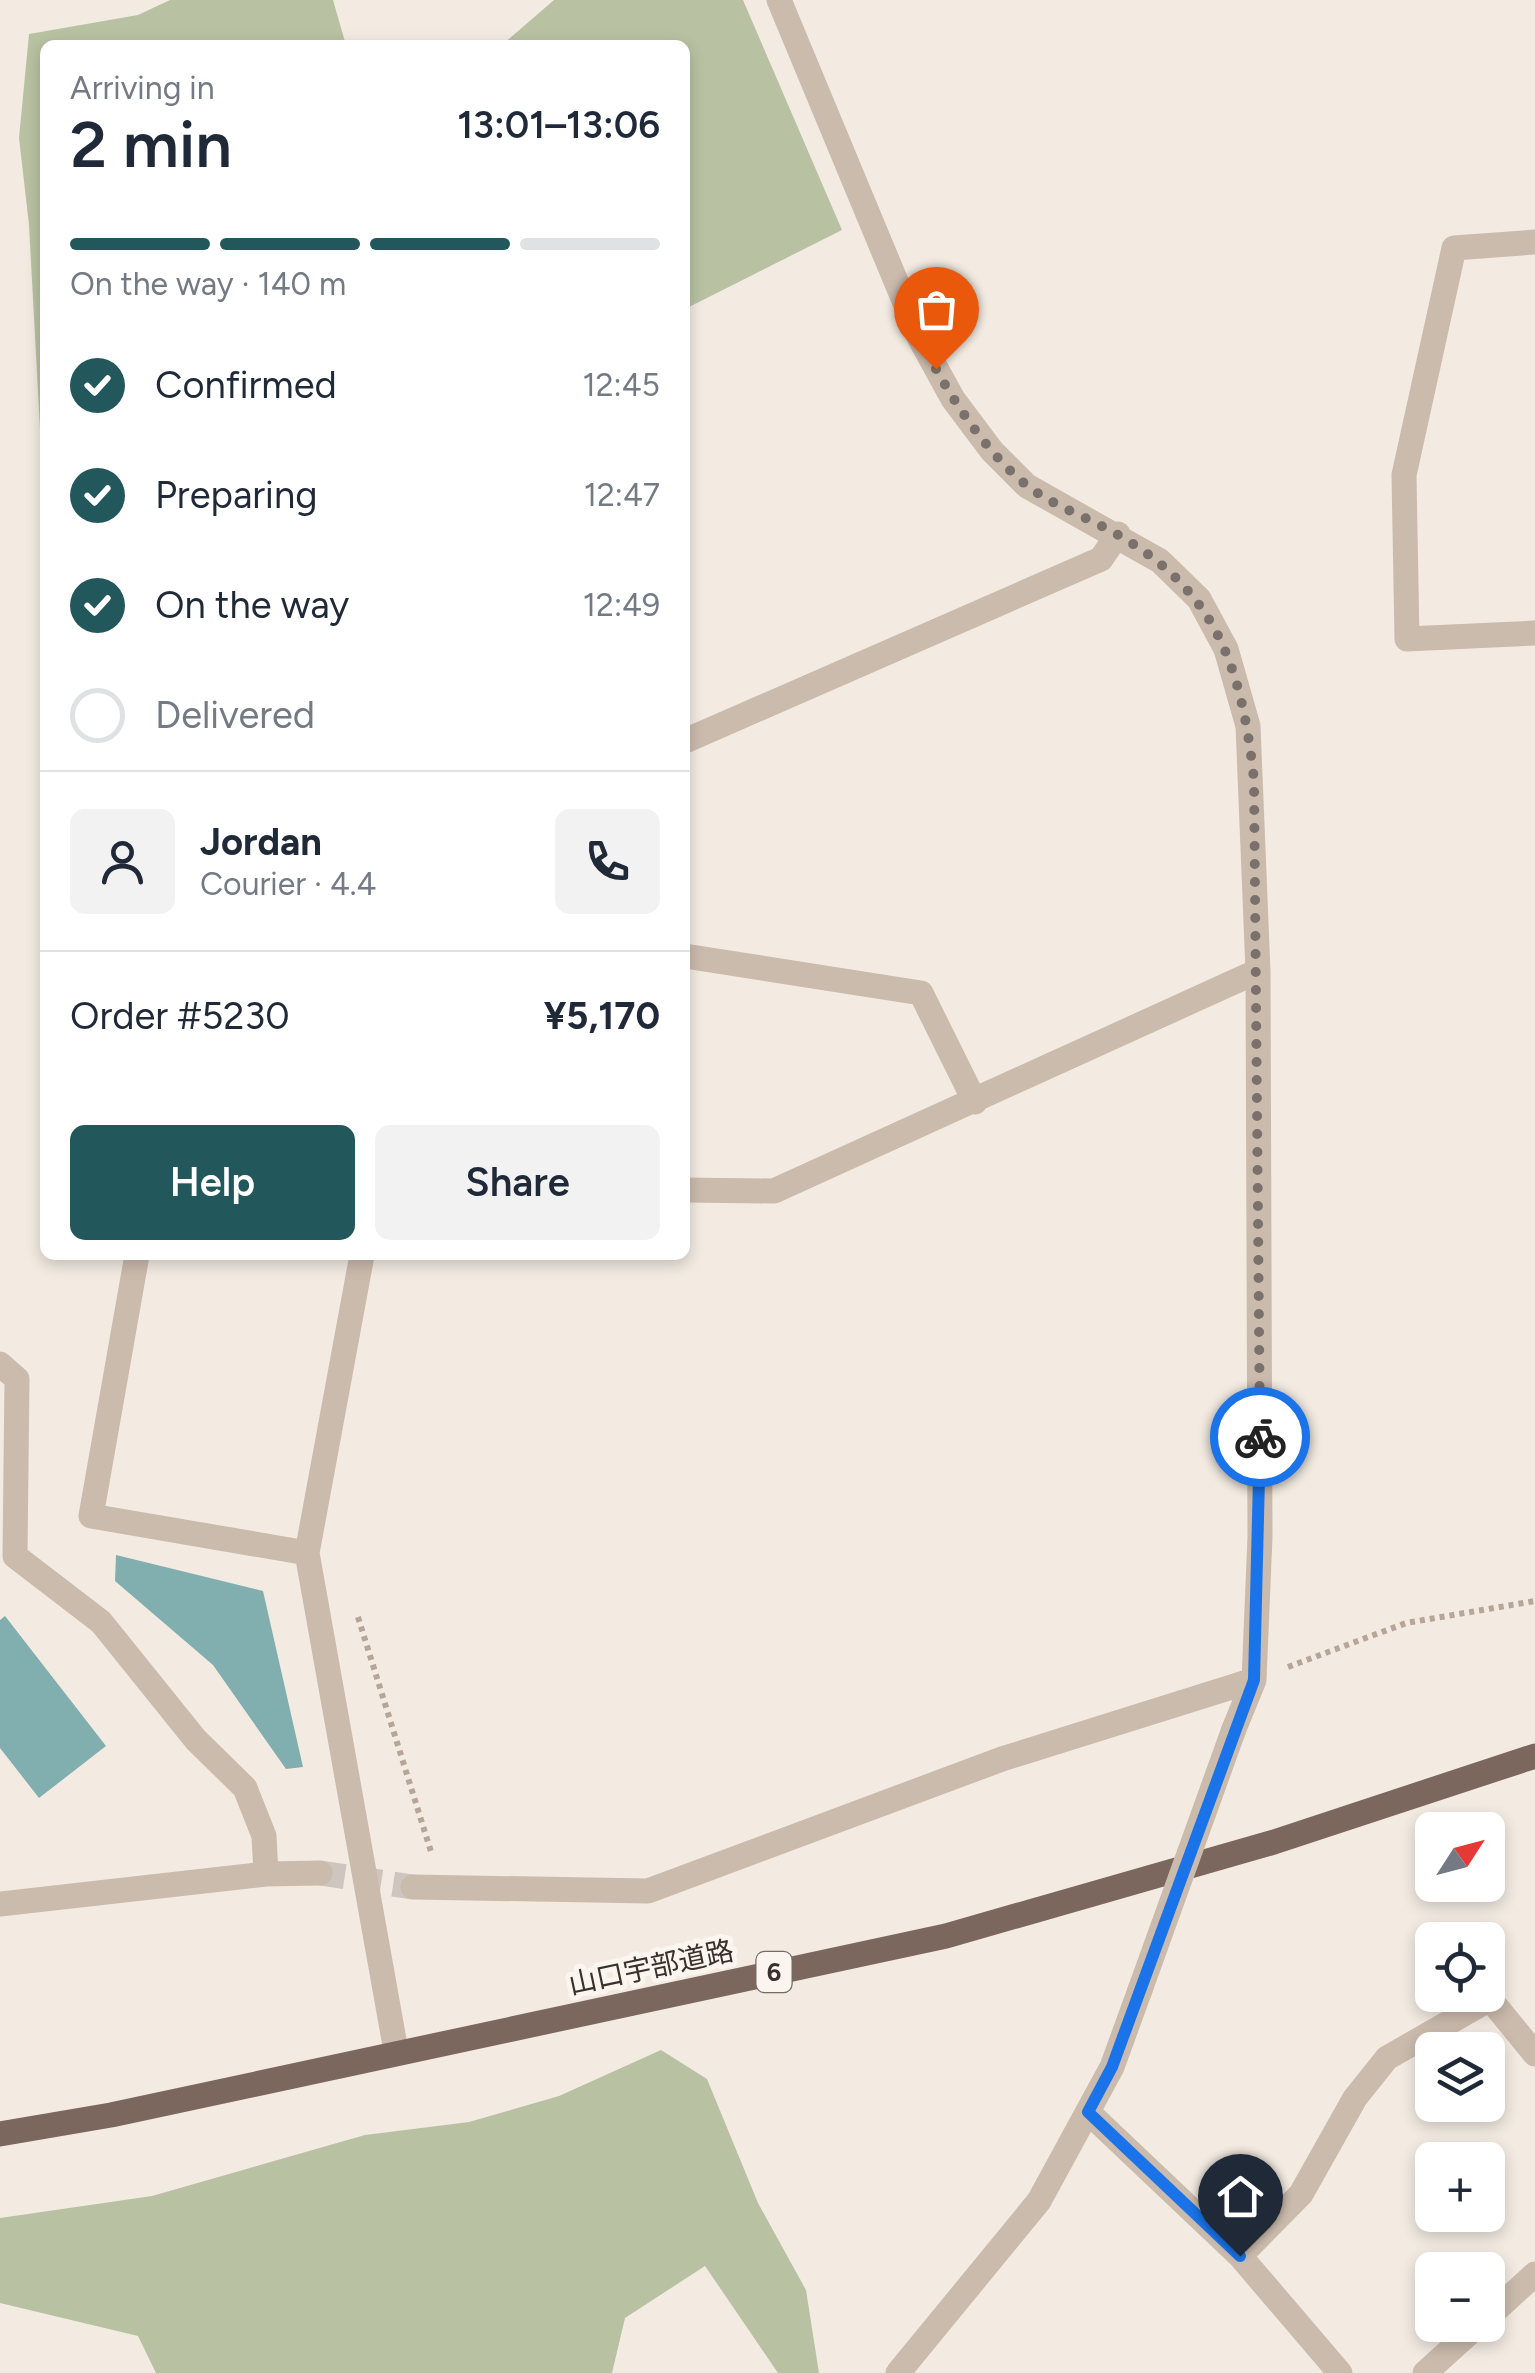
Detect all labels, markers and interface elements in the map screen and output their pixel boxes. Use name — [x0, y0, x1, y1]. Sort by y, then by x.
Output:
text: Arriving in — [70, 69, 215, 107]
text: 13:01–13:06 — [457, 102, 660, 148]
text: 2 min — [70, 105, 232, 183]
text: On the way · 140 m — [70, 265, 346, 303]
pin — [894, 267, 979, 370]
icon: bag — [909, 282, 964, 337]
icon: check — [70, 358, 125, 413]
text: Confirmed — [155, 362, 337, 408]
text: 12:45 — [583, 366, 660, 404]
icon: check — [70, 468, 125, 523]
text: Preparing — [155, 472, 317, 518]
text: 12:47 — [584, 476, 660, 514]
icon: check — [70, 578, 125, 633]
text: On the way — [155, 582, 349, 628]
text: 12:49 — [583, 586, 660, 624]
text: Delivered — [155, 692, 315, 738]
button: person — [70, 809, 175, 914]
button: phone — [555, 809, 660, 914]
text: Jordan — [200, 819, 322, 865]
text: Courier · 4.4 — [200, 865, 376, 903]
text: Order #5230 — [70, 993, 290, 1039]
text: ¥5,170 — [544, 993, 660, 1039]
button: Help — [70, 1125, 355, 1240]
button: Share — [375, 1125, 660, 1240]
courier — [1210, 1387, 1310, 1487]
icon: bike — [1233, 1410, 1288, 1465]
north arrow — [1415, 1812, 1505, 1902]
map controls — [1415, 1812, 1505, 2342]
button: locate — [1415, 1922, 1505, 2012]
street label: 山口宇部道路 — [565, 1933, 737, 2001]
road number: 6 — [756, 1952, 792, 1992]
button: layers — [1415, 2032, 1505, 2122]
button: + — [1415, 2142, 1505, 2232]
pin — [1198, 2154, 1283, 2257]
icon: home — [1213, 2169, 1268, 2224]
button: − — [1415, 2252, 1505, 2342]

